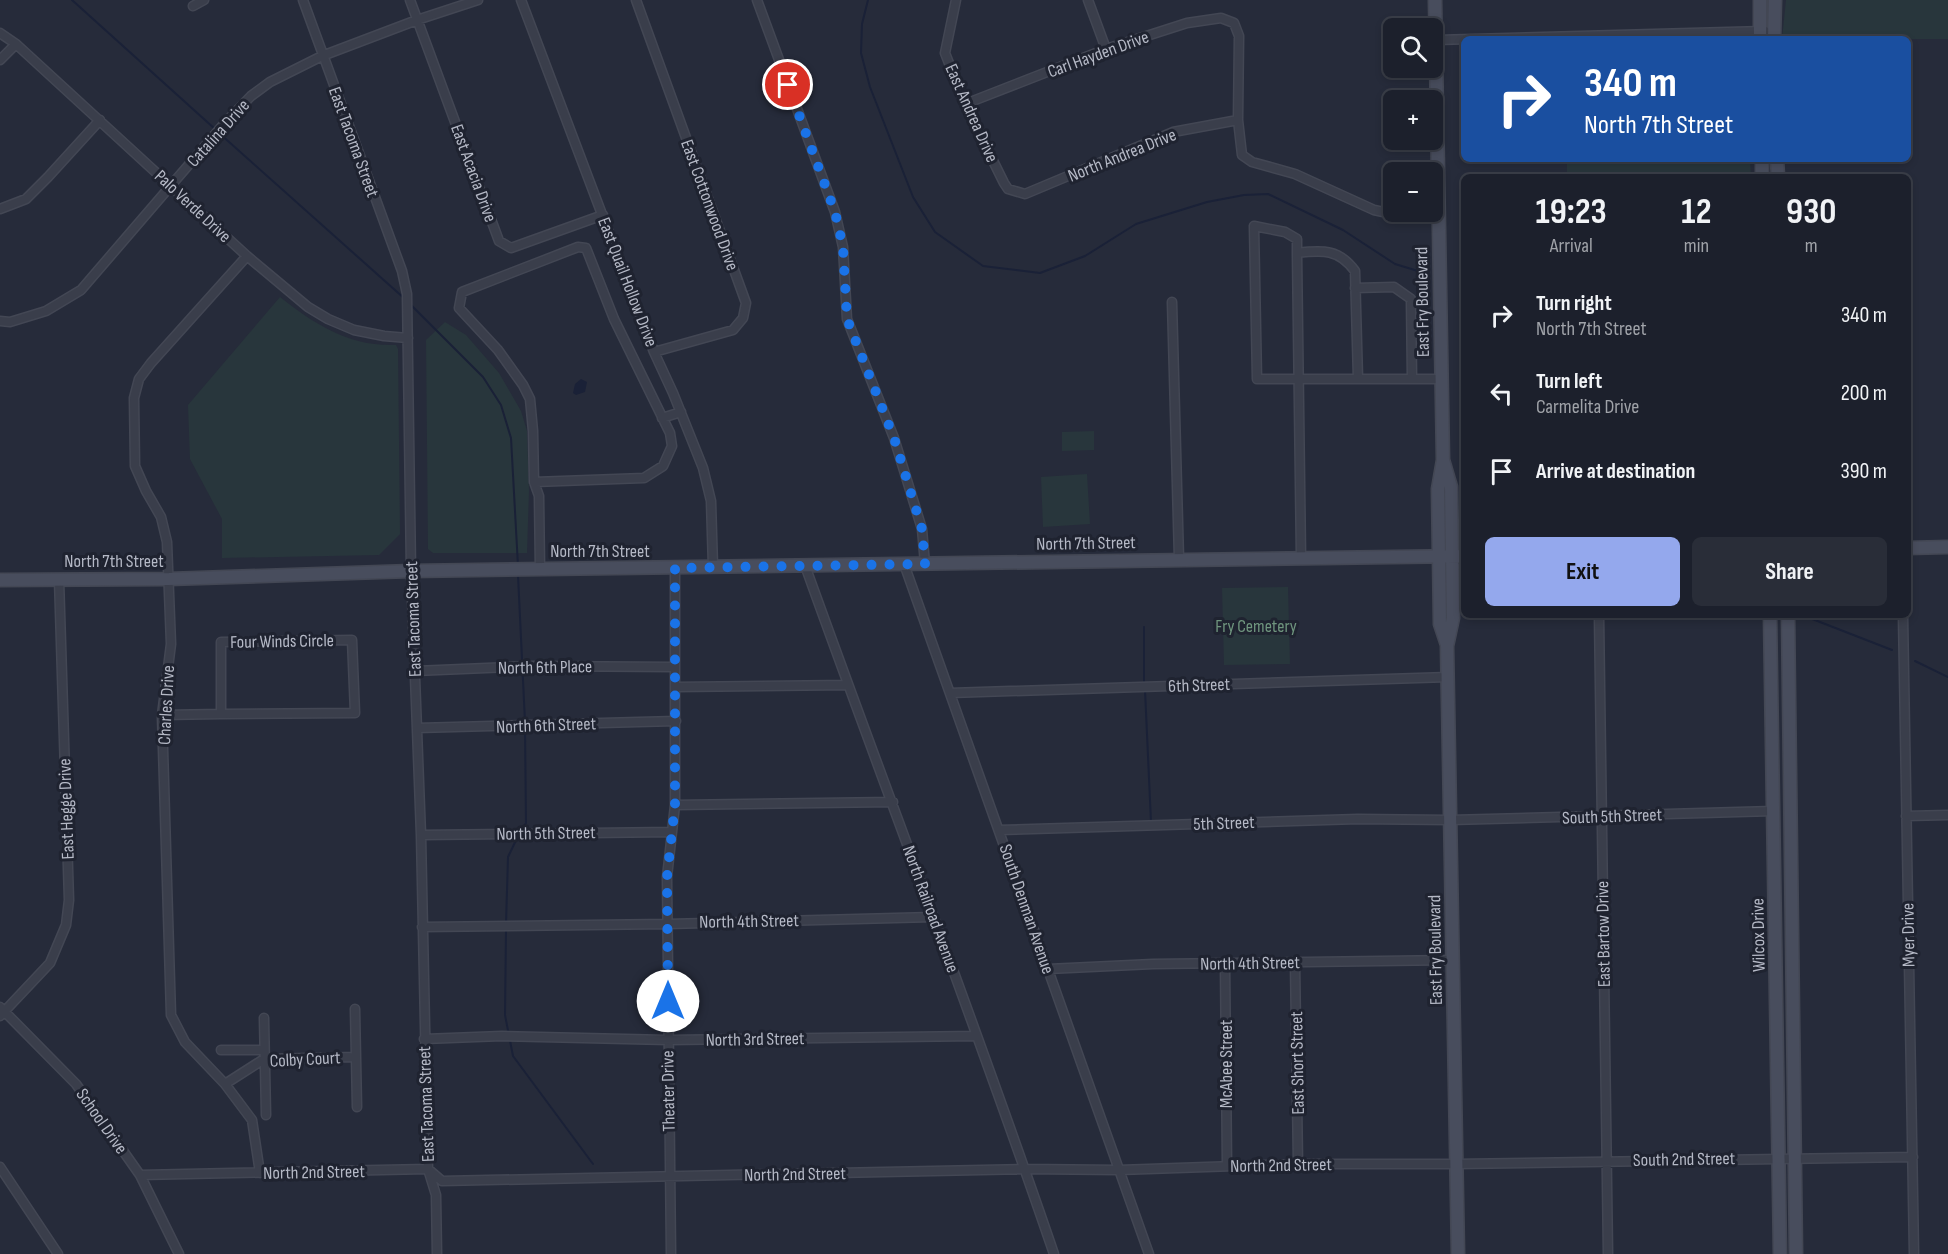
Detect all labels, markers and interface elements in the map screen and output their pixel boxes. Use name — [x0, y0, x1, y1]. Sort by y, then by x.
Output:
map controls — [1383, 18, 1443, 222]
button: search — [1383, 18, 1443, 78]
street label: Carl Hayden Drive — [1045, 26, 1152, 83]
text: 340 m — [1584, 58, 1677, 109]
pin — [762, 59, 813, 110]
icon: right — [1485, 60, 1563, 138]
street label: East Andrea Drive — [940, 61, 1003, 166]
icon: arrive — [771, 68, 804, 101]
street label: East Tacoma Street — [324, 84, 383, 201]
button: + — [1383, 90, 1443, 150]
street label: Catalina Drive — [183, 95, 254, 171]
text: North 7th Street — [1584, 109, 1733, 141]
street label: East Acacia Drive — [446, 121, 501, 225]
street label: North Andrea Drive — [1065, 124, 1179, 187]
street label: East Cottonwood Drive — [676, 137, 743, 273]
button: − — [1383, 162, 1443, 222]
street label: Palo Verde Drive — [150, 166, 235, 247]
text: 19:23 — [1536, 191, 1607, 234]
text: 12 — [1681, 191, 1712, 234]
text: 930 — [1786, 191, 1836, 234]
street label: East Quail Hollow Drive — [593, 215, 662, 350]
text: Arrival — [1550, 234, 1593, 258]
text: min — [1684, 234, 1709, 258]
text: m — [1805, 234, 1818, 258]
street label: East Fry Boulevard — [1411, 247, 1434, 357]
text: Turn right — [1536, 290, 1612, 317]
icon: right — [1485, 299, 1518, 332]
text: 340 m — [1841, 302, 1887, 329]
text: North 7th Street — [1536, 317, 1647, 341]
text: Turn left — [1536, 368, 1602, 395]
icon: left — [1485, 377, 1518, 410]
text: 200 m — [1841, 380, 1887, 407]
text: Carmelita Drive — [1536, 395, 1639, 419]
icon: arrive — [1485, 455, 1518, 488]
text: Arrive at destination — [1536, 458, 1695, 485]
text: 390 m — [1841, 458, 1887, 485]
street label: North 7th Street — [1036, 532, 1136, 555]
button: Exit — [1485, 537, 1680, 606]
button: Share — [1692, 537, 1887, 606]
street label: North 7th Street — [550, 541, 650, 562]
street label: North 7th Street — [64, 551, 164, 572]
street label: East Tacoma Street — [401, 560, 426, 677]
park label: Fry Cemetery — [1215, 616, 1297, 637]
street label: Four Winds Circle — [230, 630, 334, 653]
street label: North 6th Place — [498, 656, 592, 679]
street label: Charles Drive — [154, 665, 179, 745]
street label: 6th Street — [1168, 674, 1231, 697]
street label: North 6th Street — [496, 713, 597, 738]
street label: East Hegge Drive — [54, 758, 79, 860]
street label: South 5th Street — [1562, 804, 1663, 829]
street label: 5th Street — [1193, 812, 1255, 835]
street label: North 5th Street — [496, 822, 596, 845]
street label: South Denman Avenue — [995, 842, 1059, 977]
street label: North Railroad Avenue — [898, 843, 963, 975]
street label: East Bartow Drive — [1592, 881, 1615, 987]
street label: East Fry Boulevard — [1424, 895, 1447, 1005]
street label: Wilcox Drive — [1747, 898, 1770, 972]
street label: Myer Drive — [1897, 903, 1920, 967]
street label: North 4th Street — [699, 910, 800, 933]
street label: North 4th Street — [1200, 952, 1301, 975]
position arrow — [636, 969, 700, 1033]
street label: East Short Street — [1286, 1011, 1309, 1115]
street label: McAbee Street — [1216, 1019, 1237, 1108]
street label: North 3rd Street — [705, 1028, 805, 1051]
street label: East Tacoma Street — [414, 1045, 439, 1162]
street label: Colby Court — [269, 1047, 342, 1072]
street label: Theater Drive — [657, 1050, 680, 1132]
street label: School Drive — [71, 1084, 132, 1158]
street label: South 2nd Street — [1633, 1148, 1736, 1171]
street label: North 2nd Street — [1230, 1154, 1332, 1177]
street label: North 2nd Street — [263, 1161, 365, 1184]
street label: North 2nd Street — [744, 1163, 846, 1186]

